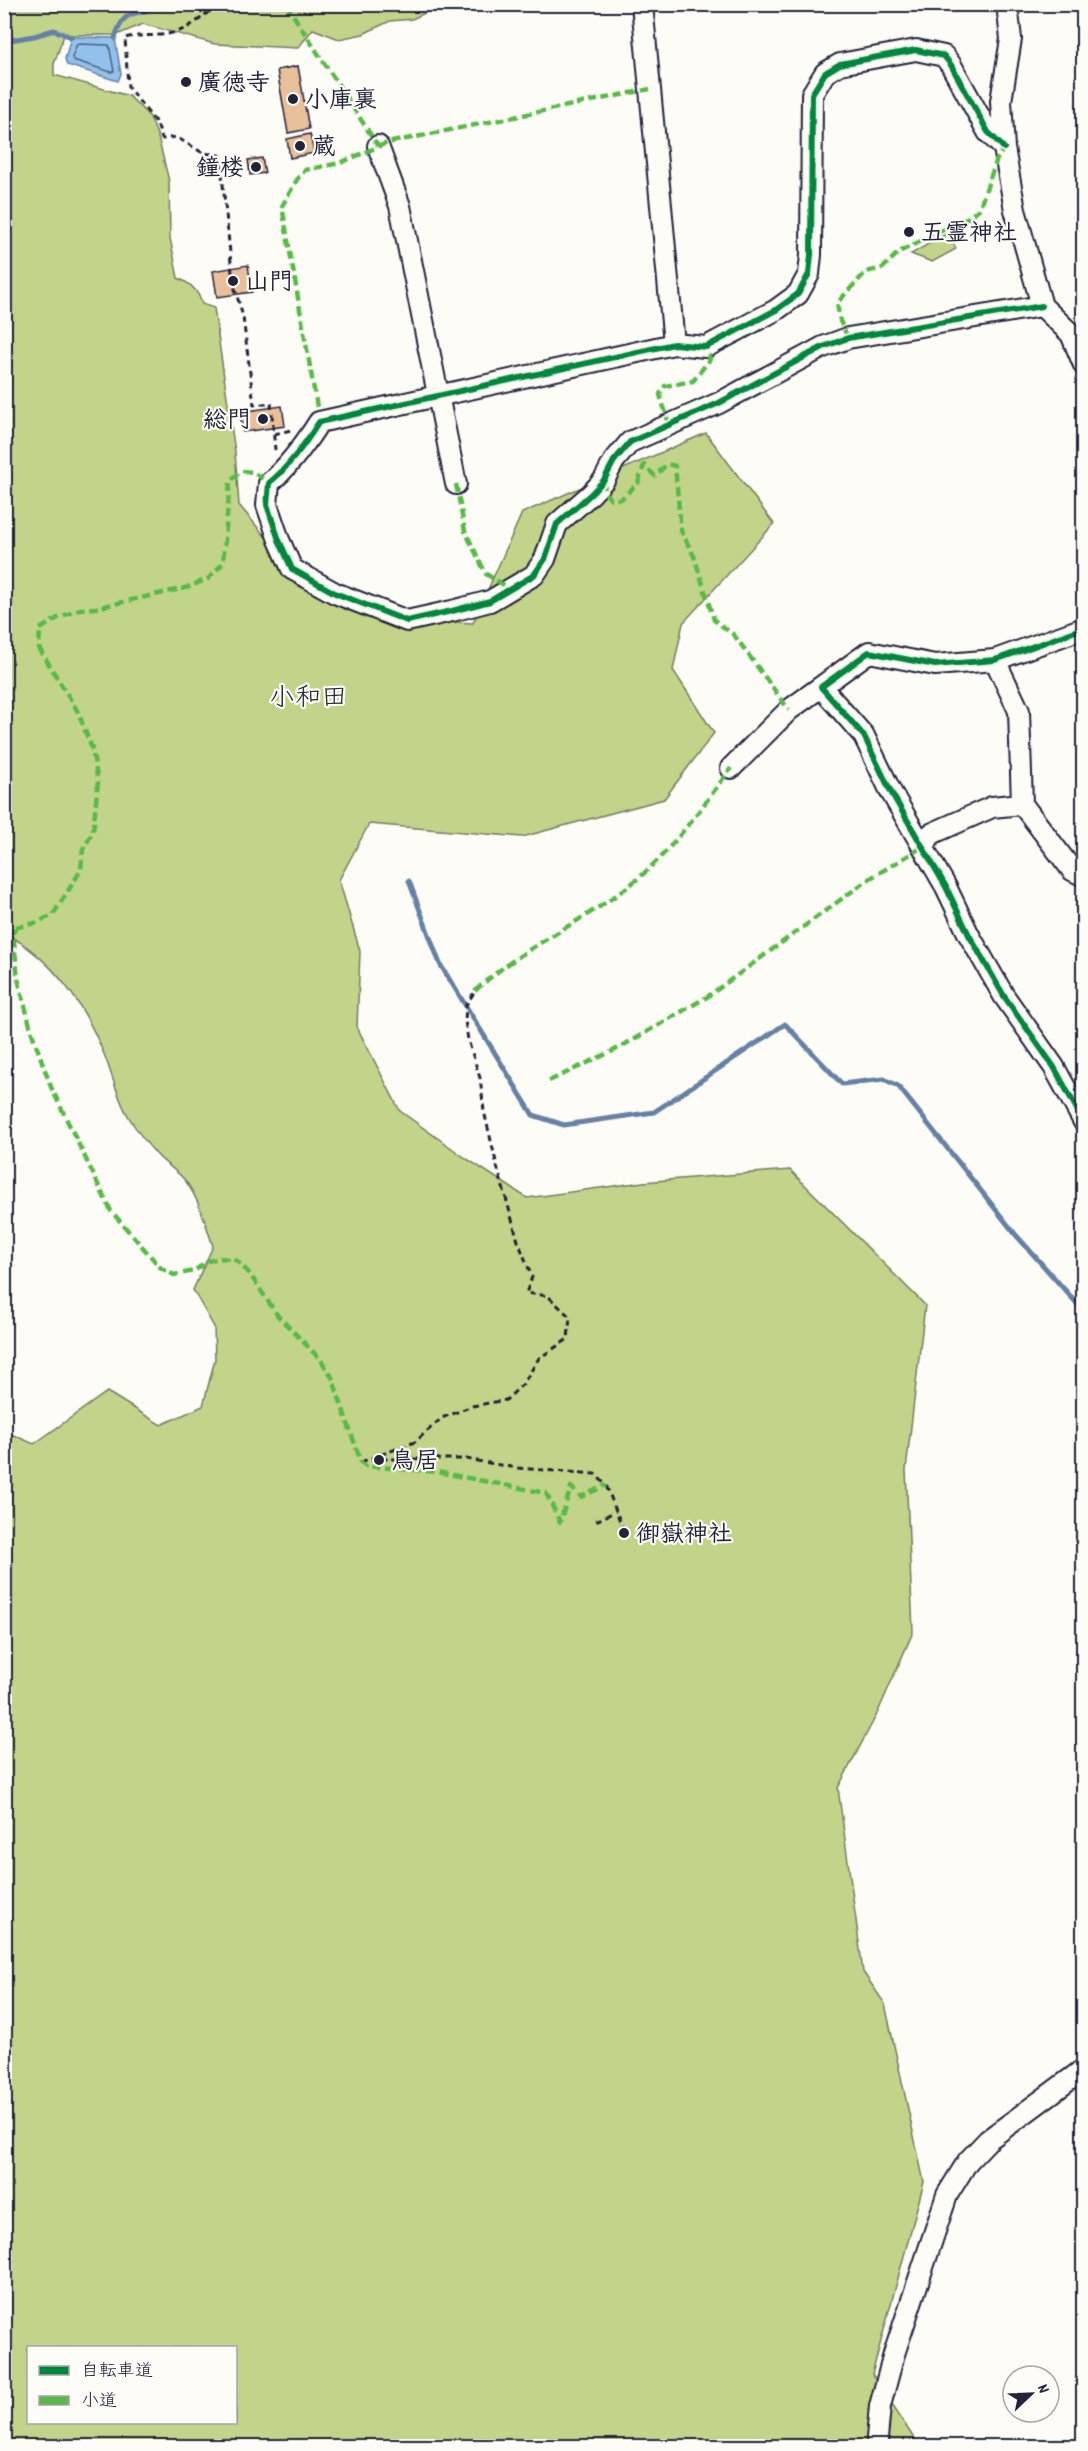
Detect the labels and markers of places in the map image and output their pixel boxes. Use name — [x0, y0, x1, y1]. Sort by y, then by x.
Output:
place label: 廣徳寺 — [198, 68, 270, 102]
marker: 廣徳寺 — [179, 75, 193, 89]
place label: 小庫裏 — [305, 85, 377, 119]
marker: 小庫裏 — [286, 92, 300, 106]
place label: 蔵 — [312, 132, 336, 166]
marker: 蔵 — [293, 139, 307, 153]
place label: 鐘楼 — [196, 153, 244, 187]
marker: 鐘楼 — [249, 160, 263, 174]
place label: 五霊神社 — [921, 218, 1017, 252]
marker: 五霊神社 — [902, 225, 916, 239]
place label: 山門 — [245, 267, 293, 301]
marker: 山門 — [226, 274, 240, 288]
place label: 総門 — [203, 405, 251, 439]
marker: 総門 — [256, 412, 270, 426]
place label: 鳥居 — [391, 1446, 439, 1480]
marker: 鳥居 — [372, 1453, 386, 1467]
place label: 御嶽神社 — [636, 1519, 732, 1553]
marker: 御嶽神社 — [617, 1526, 631, 1540]

